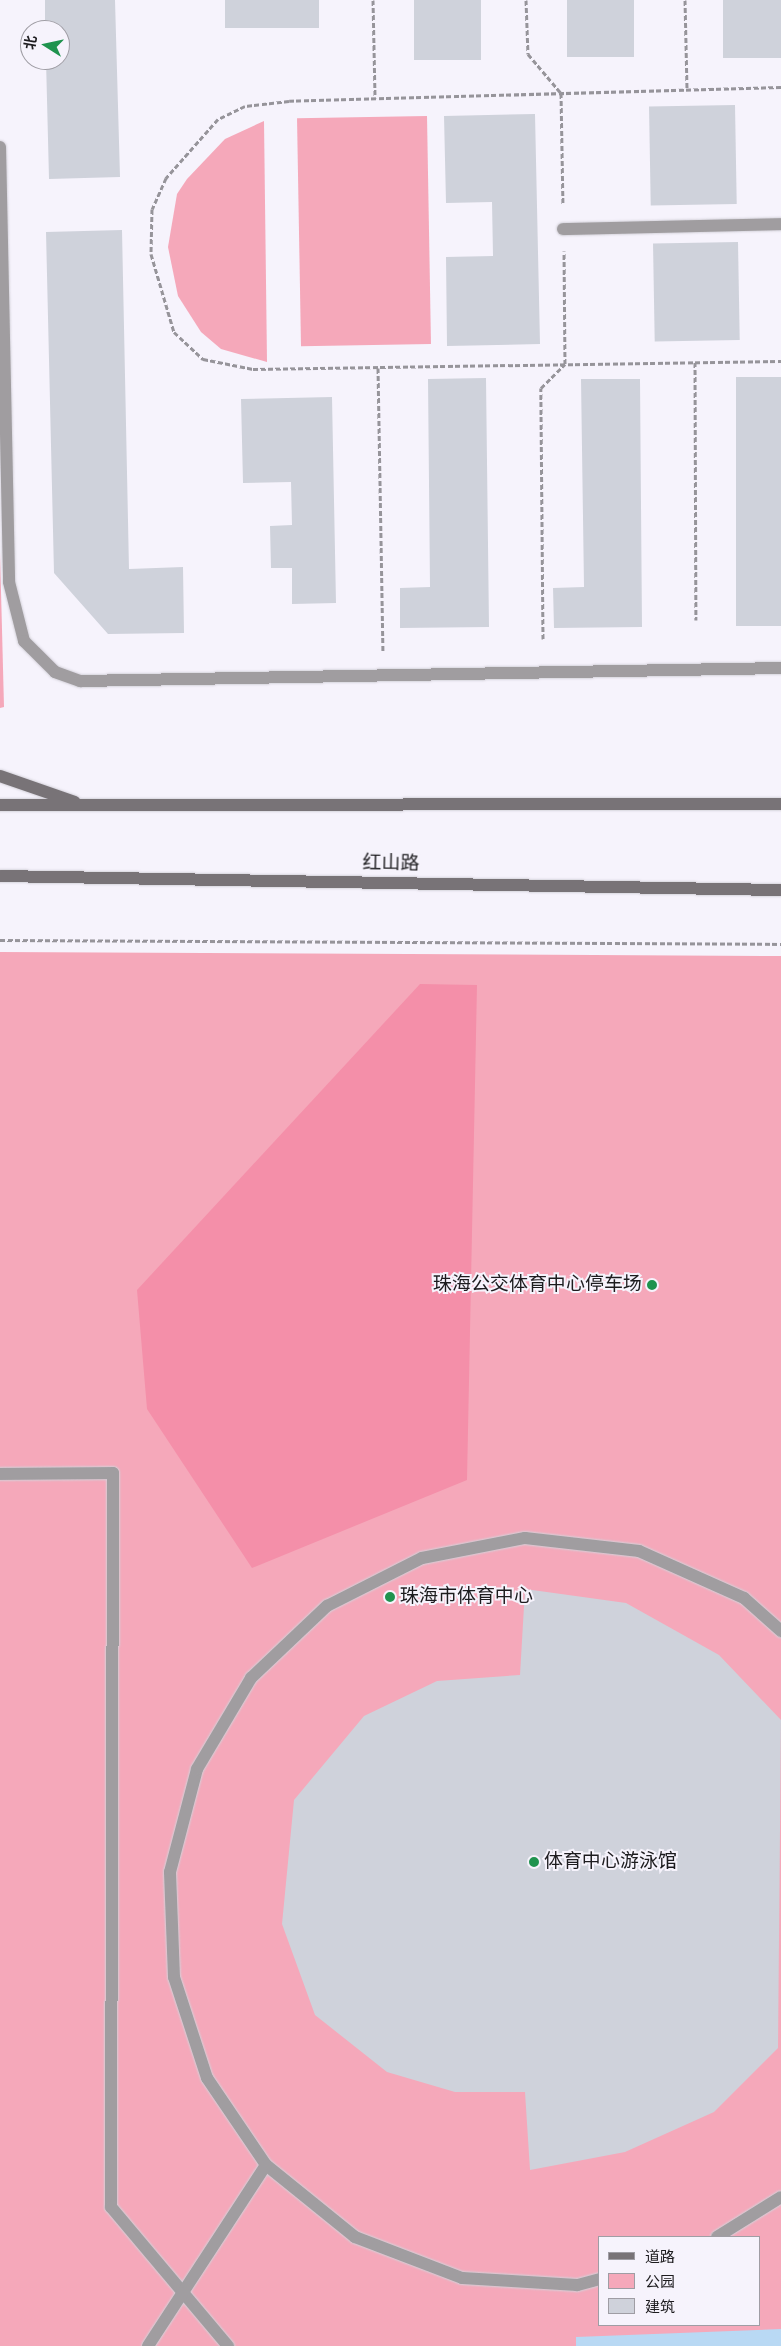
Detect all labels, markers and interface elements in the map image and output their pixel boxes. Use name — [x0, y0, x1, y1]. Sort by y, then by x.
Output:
north arrow — [20, 20, 70, 70]
text: 北 — [21, 34, 40, 51]
street label: 红山路 — [362, 852, 420, 876]
place label: 珠海公交体育中心停车场 — [433, 1274, 642, 1296]
marker: 珠海公交体育中心停车场 — [646, 1279, 658, 1291]
place label: 珠海市体育中心 — [400, 1586, 533, 1608]
marker: 珠海市体育中心 — [384, 1591, 396, 1603]
place label: 体育中心游泳馆 — [544, 1851, 677, 1873]
marker: 体育中心游泳馆 — [528, 1856, 540, 1868]
legend — [598, 2236, 761, 2326]
text: 道路 — [645, 2248, 675, 2266]
text: 公园 — [645, 2273, 675, 2291]
text: 建筑 — [645, 2298, 675, 2316]

